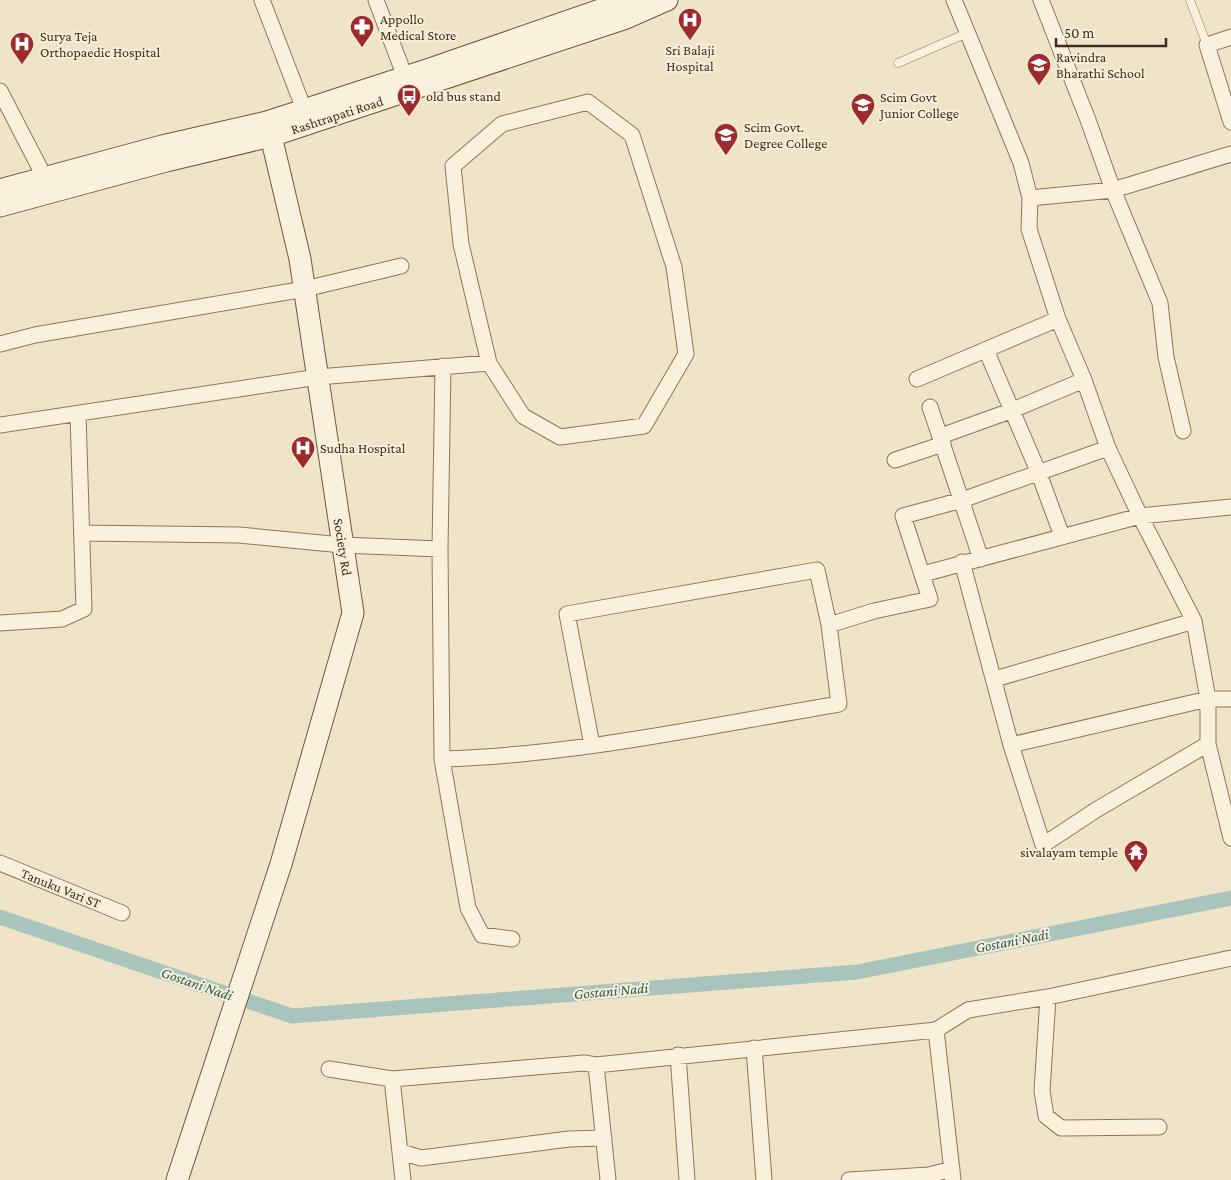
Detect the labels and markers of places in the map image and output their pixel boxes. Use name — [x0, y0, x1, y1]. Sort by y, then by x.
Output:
hospital icon: Sri Balaji Hospital — [677, 7, 703, 41]
place label: Appollo Medical Store — [380, 11, 456, 43]
pharmacy icon: Appollo Medical Store — [349, 14, 375, 48]
place label: Surya Teja Orthopaedic Hospital — [40, 28, 161, 60]
hospital icon: Surya Teja Orthopaedic Hospital — [9, 31, 35, 65]
place label: Sri Balaji Hospital — [665, 42, 715, 74]
place label: Ravindra Bharathi School — [1056, 49, 1145, 81]
school or university icon: Ravindra Bharathi School — [1026, 52, 1052, 86]
bus stop icon: old bus stand — [396, 83, 422, 117]
place label: old bus stand — [426, 88, 501, 104]
place label: Scim Govt Junior College — [878, 89, 959, 121]
school or university icon: Scim Govt Junior College — [850, 92, 876, 126]
place label: Scim Govt. Degree College — [744, 119, 827, 151]
school or university icon: Scim Govt. Degree College — [713, 122, 739, 156]
hospital icon: Sudha Hospital — [290, 435, 316, 469]
place label: Sudha Hospital — [320, 440, 406, 456]
temple icon: sivalayam temple — [1123, 839, 1149, 873]
place label: sivalayam temple — [1020, 844, 1118, 860]

